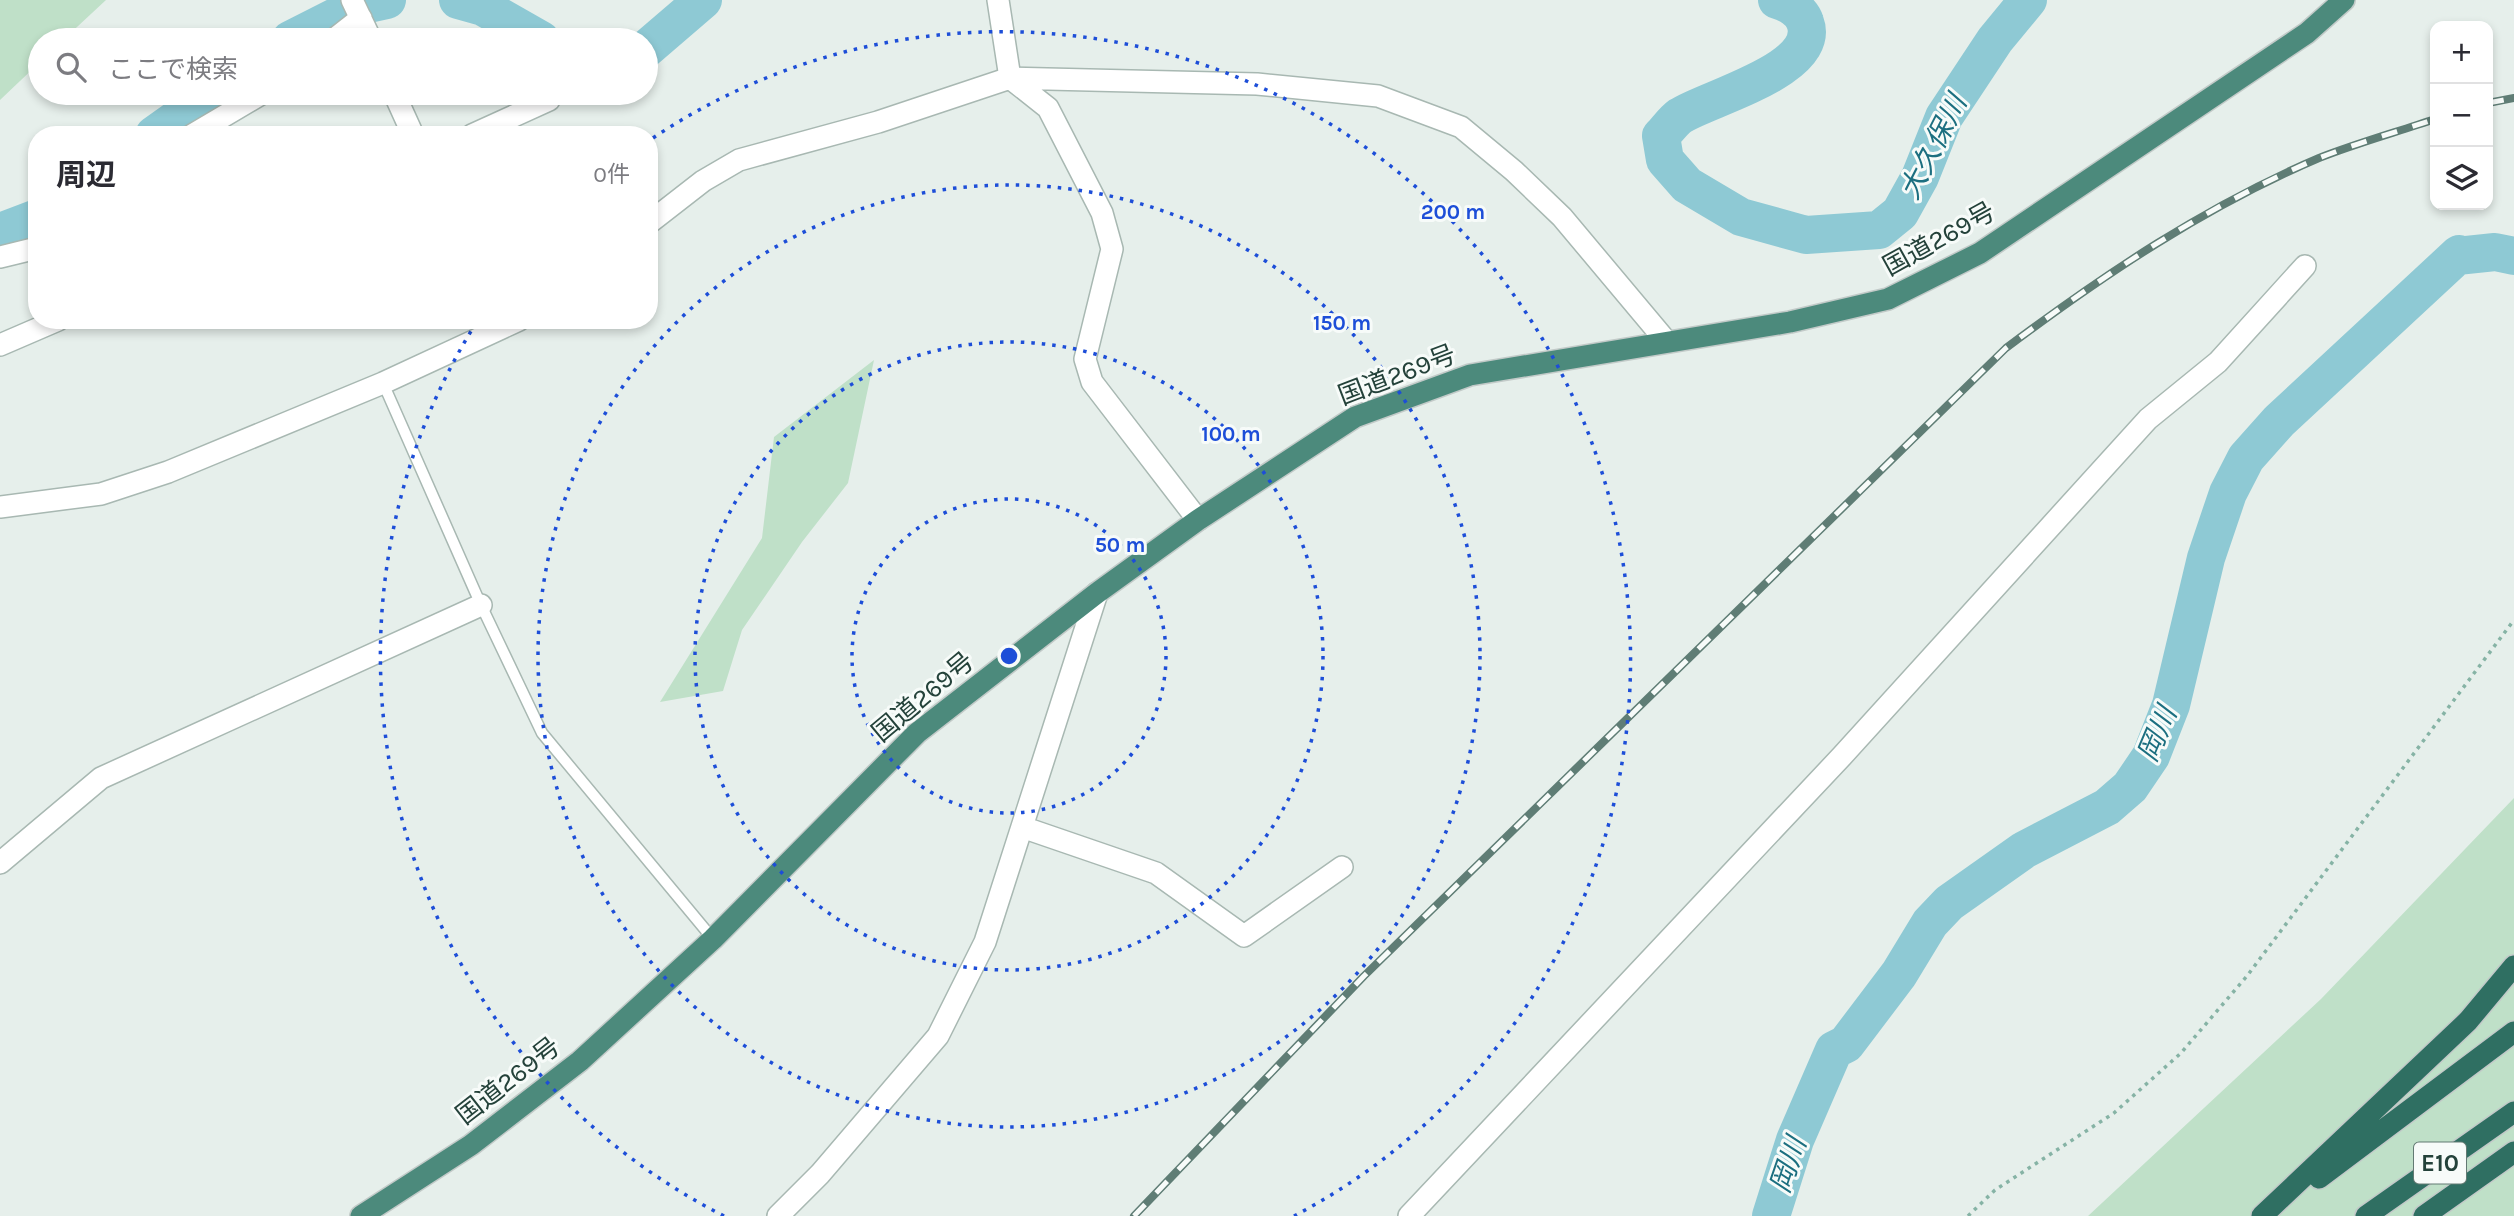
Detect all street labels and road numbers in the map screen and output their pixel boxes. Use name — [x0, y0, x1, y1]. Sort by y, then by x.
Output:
street label: 国道269号 — [1878, 196, 2000, 282]
street label: 国道269号 — [1334, 338, 1460, 412]
street label: 国道269号 — [866, 646, 980, 748]
street label: 国道269号 — [450, 1031, 566, 1131]
road number: E10 — [2414, 1142, 2466, 1184]

